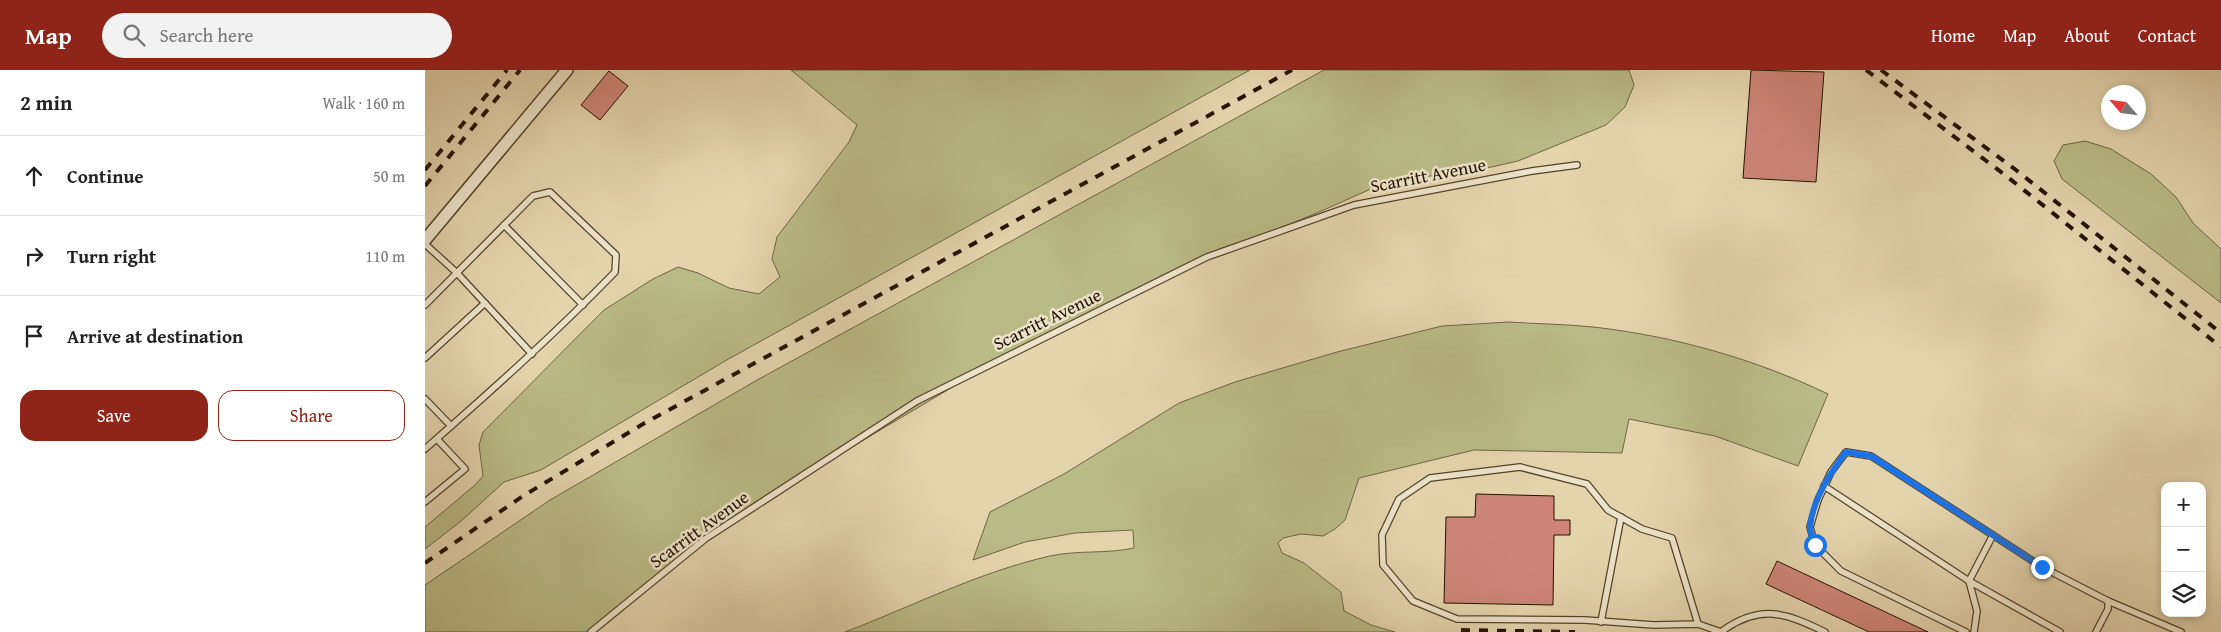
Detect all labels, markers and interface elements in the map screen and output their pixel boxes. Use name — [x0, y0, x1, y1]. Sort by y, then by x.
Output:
search box — [102, 13, 452, 58]
text: Map — [25, 18, 72, 53]
icon: search — [120, 21, 148, 49]
text: Search here — [160, 21, 253, 49]
text: Home — [1931, 22, 1975, 49]
text: Map — [2003, 22, 2036, 49]
text: About — [2064, 22, 2110, 49]
text: Contact — [2138, 22, 2196, 49]
north arrow — [2101, 85, 2146, 130]
text: 2 min — [20, 87, 72, 118]
text: Walk · 160 m — [322, 91, 405, 115]
street label: Scarritt Avenue — [1368, 151, 1488, 199]
icon: ahead — [20, 162, 48, 190]
text: Continue — [67, 162, 144, 190]
text: 50 m — [373, 164, 405, 188]
icon: right — [20, 242, 48, 270]
text: Turn right — [67, 242, 156, 270]
text: 110 m — [365, 244, 405, 268]
street label: Scarritt Avenue — [988, 281, 1106, 357]
icon: arrive — [20, 322, 48, 350]
text: Arrive at destination — [67, 322, 243, 350]
button: Save — [20, 390, 208, 441]
button: Share — [218, 390, 405, 441]
map controls — [2161, 482, 2206, 617]
button: + — [2161, 482, 2206, 527]
street label: Scarritt Avenue — [644, 484, 754, 574]
button: − — [2161, 527, 2206, 572]
route start — [1804, 534, 1827, 557]
route end — [2031, 556, 2054, 579]
button: layers — [2161, 572, 2206, 617]

